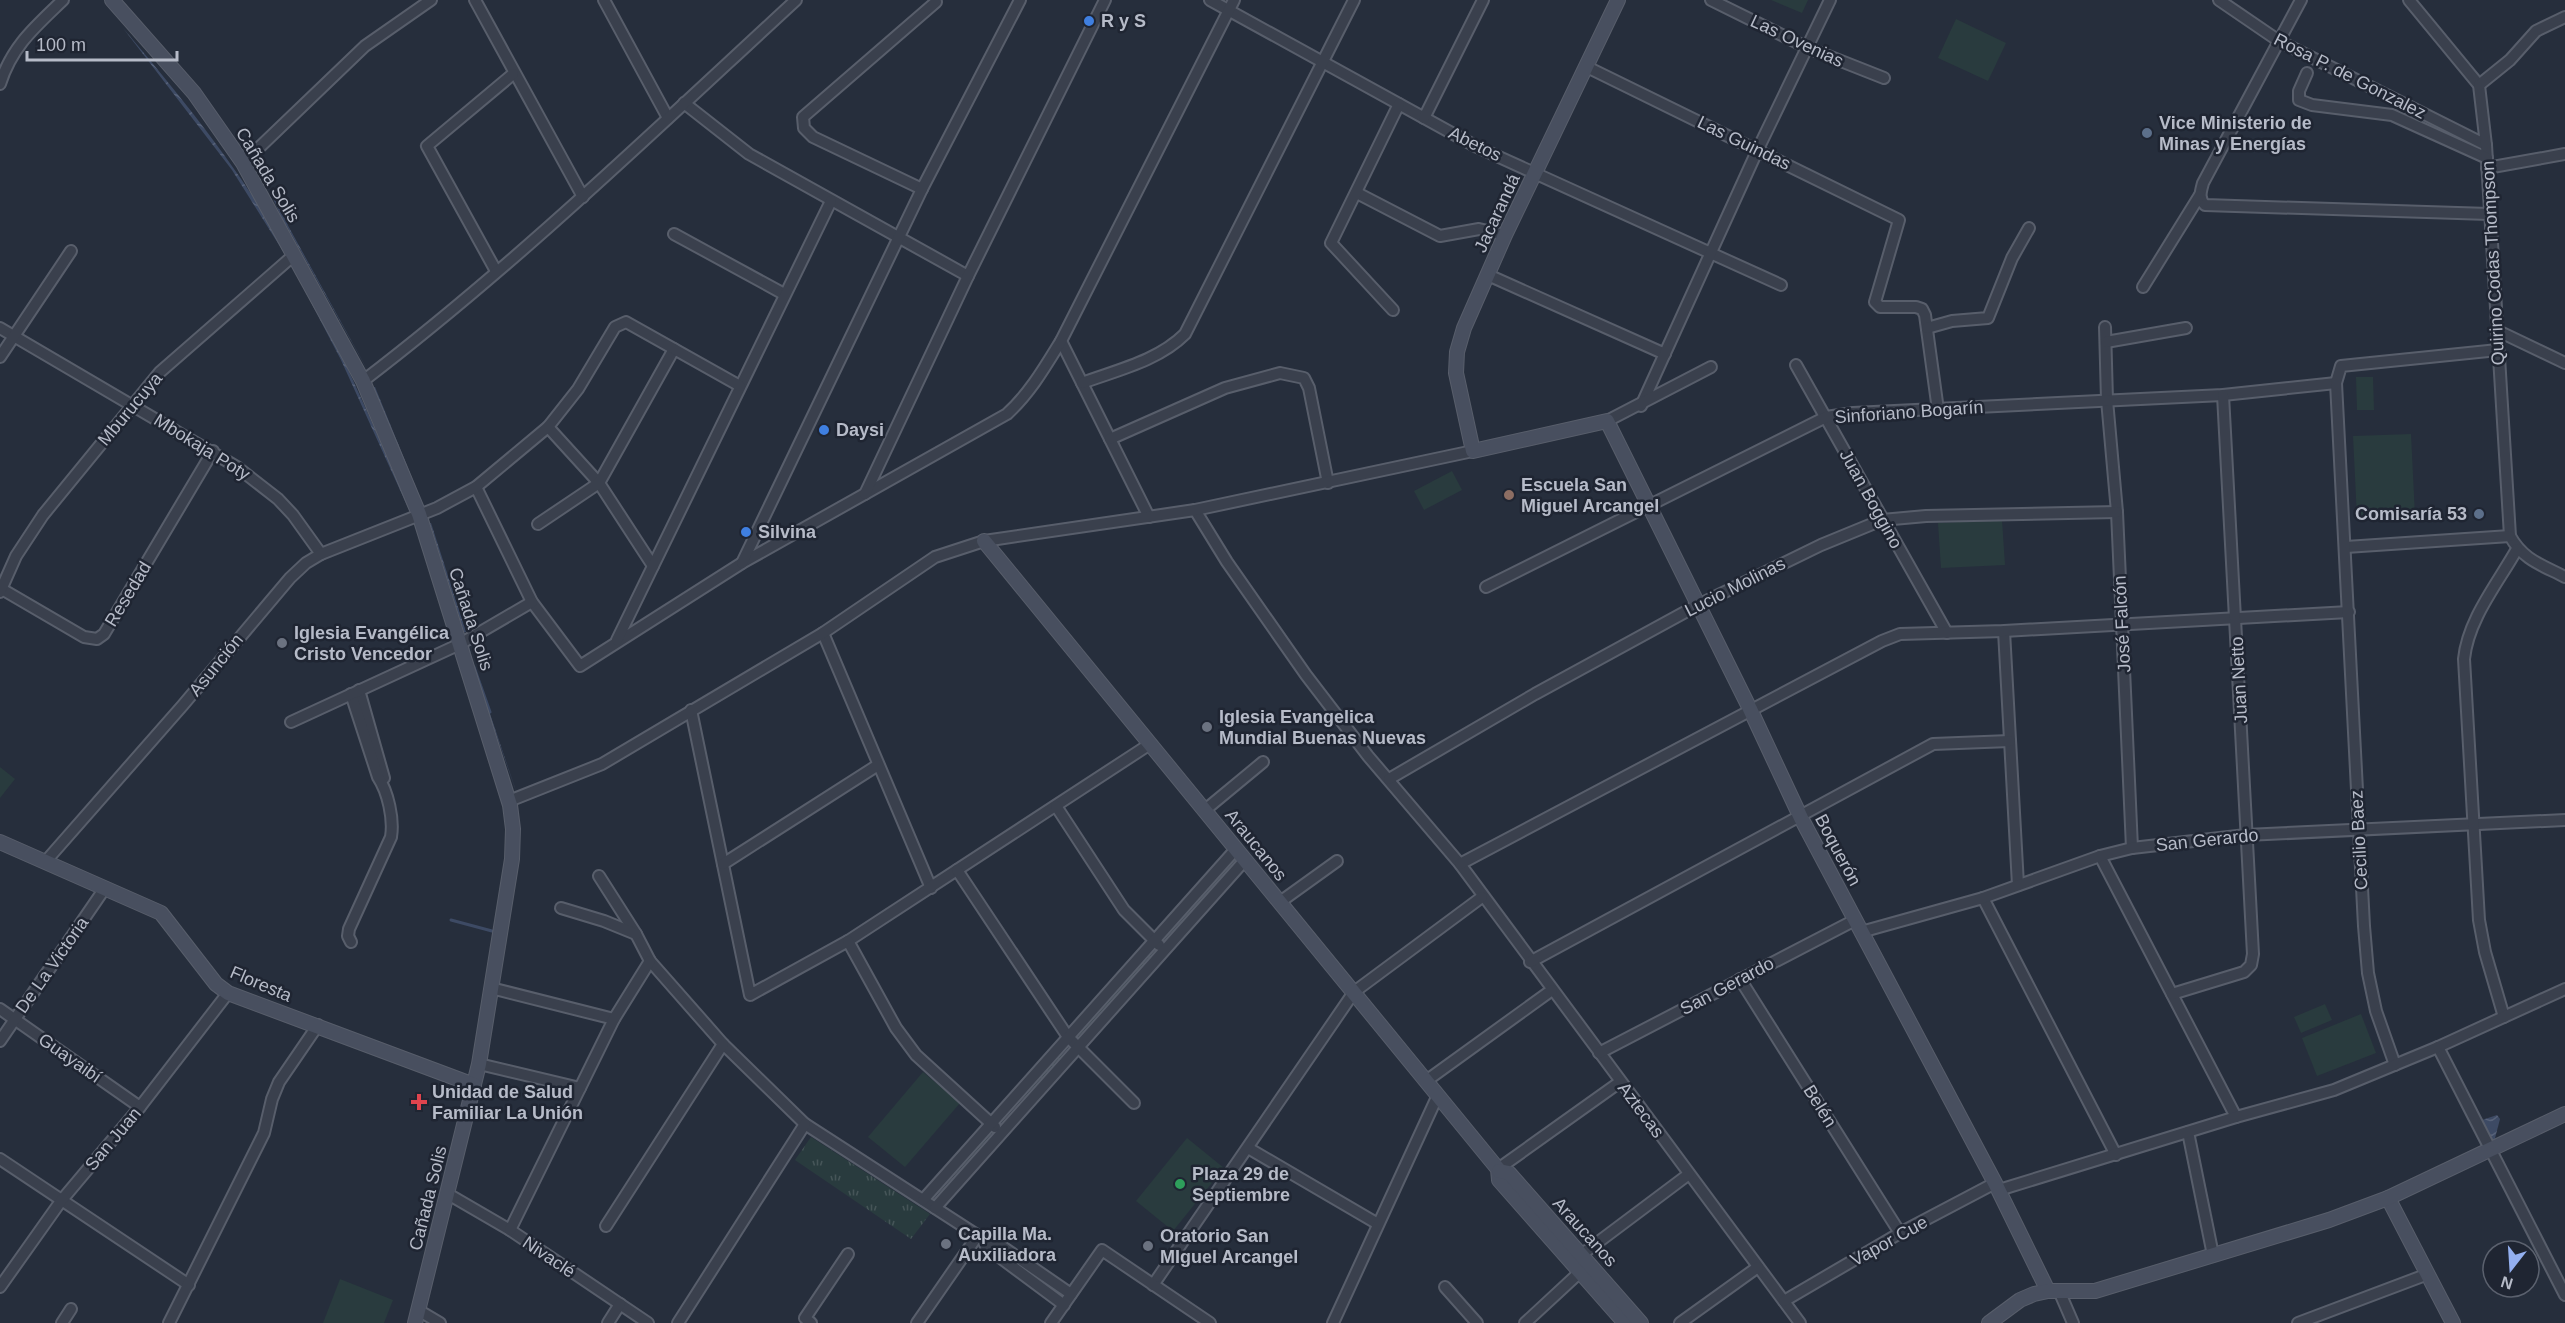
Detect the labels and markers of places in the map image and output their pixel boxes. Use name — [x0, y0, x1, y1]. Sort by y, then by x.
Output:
place label: R y S — [1101, 11, 1146, 31]
marker: R y S — [1082, 14, 1096, 28]
place label: Vice Ministerio de Minas y Energías — [2159, 113, 2312, 154]
marker: Vice Ministerio de Minas y Energías — [2140, 126, 2154, 140]
place label: Daysi — [836, 420, 884, 440]
marker: Daysi — [817, 423, 831, 437]
place label: Escuela San Miguel Arcangel — [1521, 475, 1659, 516]
marker: Escuela San Miguel Arcangel — [1502, 488, 1516, 502]
place label: Comisaría 53 — [2355, 504, 2467, 524]
marker: Comisaría 53 — [2472, 507, 2486, 521]
place label: Silvina — [758, 522, 817, 542]
marker: Silvina — [739, 525, 753, 539]
place label: Iglesia Evangélica Cristo Vencedor — [294, 623, 450, 664]
marker: Iglesia Evangélica Cristo Vencedor — [275, 636, 289, 650]
place label: Iglesia Evangelica Mundial Buenas Nuevas — [1219, 707, 1426, 748]
marker: Iglesia Evangelica Mundial Buenas Nuevas — [1200, 720, 1214, 734]
place label: Unidad de Salud Familiar La Unión — [432, 1082, 583, 1123]
marker: Unidad de Salud Familiar La Unión — [410, 1093, 428, 1111]
place label: Plaza 29 de Septiembre — [1192, 1164, 1290, 1205]
marker: Plaza 29 de Septiembre — [1173, 1177, 1187, 1191]
place label: Capilla Ma. Auxiliadora — [958, 1224, 1057, 1265]
place label: Oratorio San MIguel Arcangel — [1160, 1226, 1298, 1267]
marker: Capilla Ma. Auxiliadora — [939, 1237, 953, 1251]
marker: Oratorio San MIguel Arcangel — [1141, 1239, 1155, 1253]

